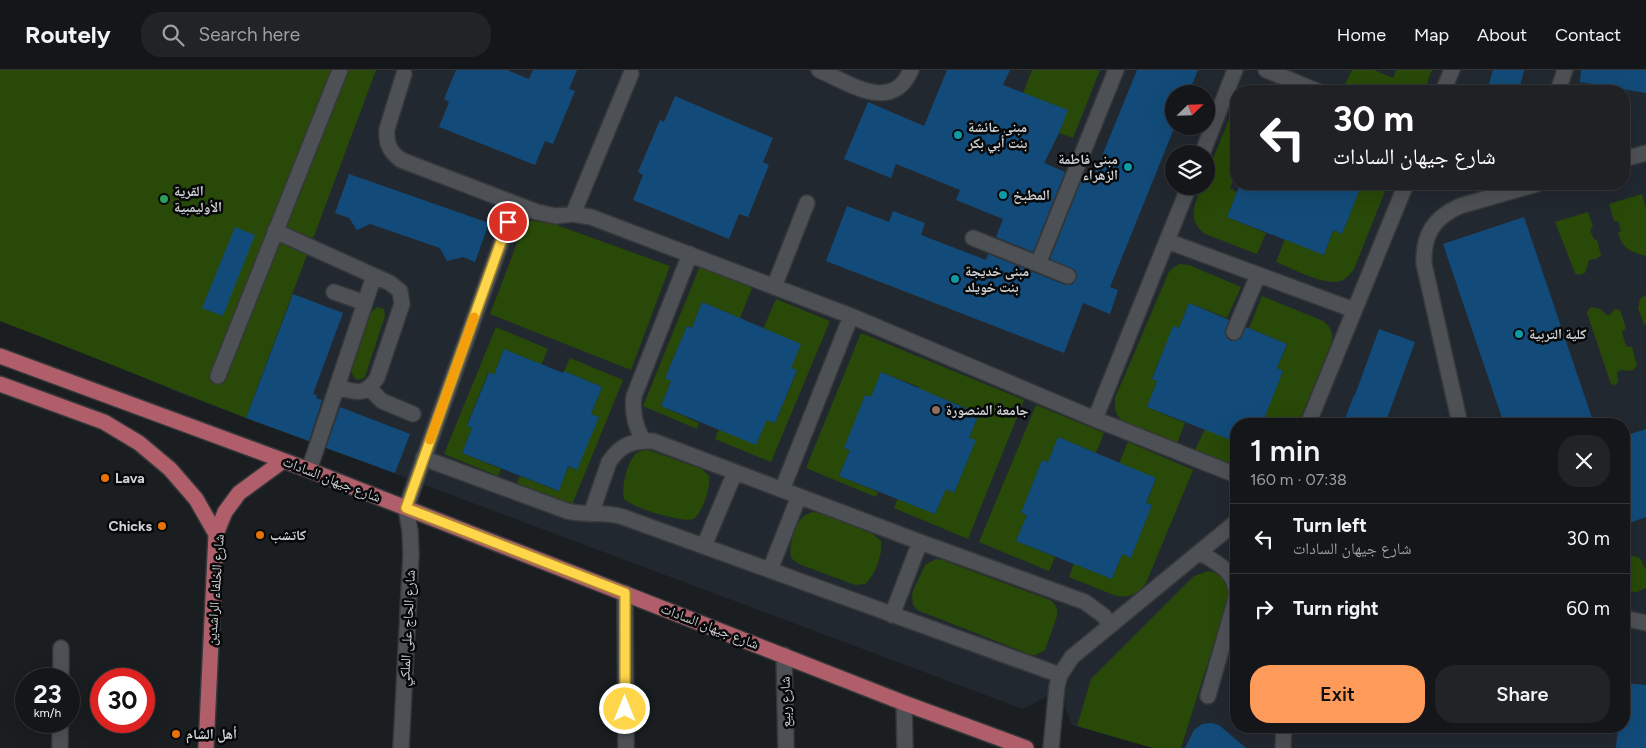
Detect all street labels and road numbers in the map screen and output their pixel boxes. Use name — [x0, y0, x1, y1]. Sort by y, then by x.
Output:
street label: شارع جيهان السادات — [280, 453, 383, 507]
street label: شارع الخلفاء الراشدين — [203, 534, 229, 646]
street label: شارع الحاج على الملكي — [396, 569, 422, 687]
street label: شارع جيهان السادات — [658, 600, 761, 654]
street label: شارع ربيع — [777, 676, 795, 728]

